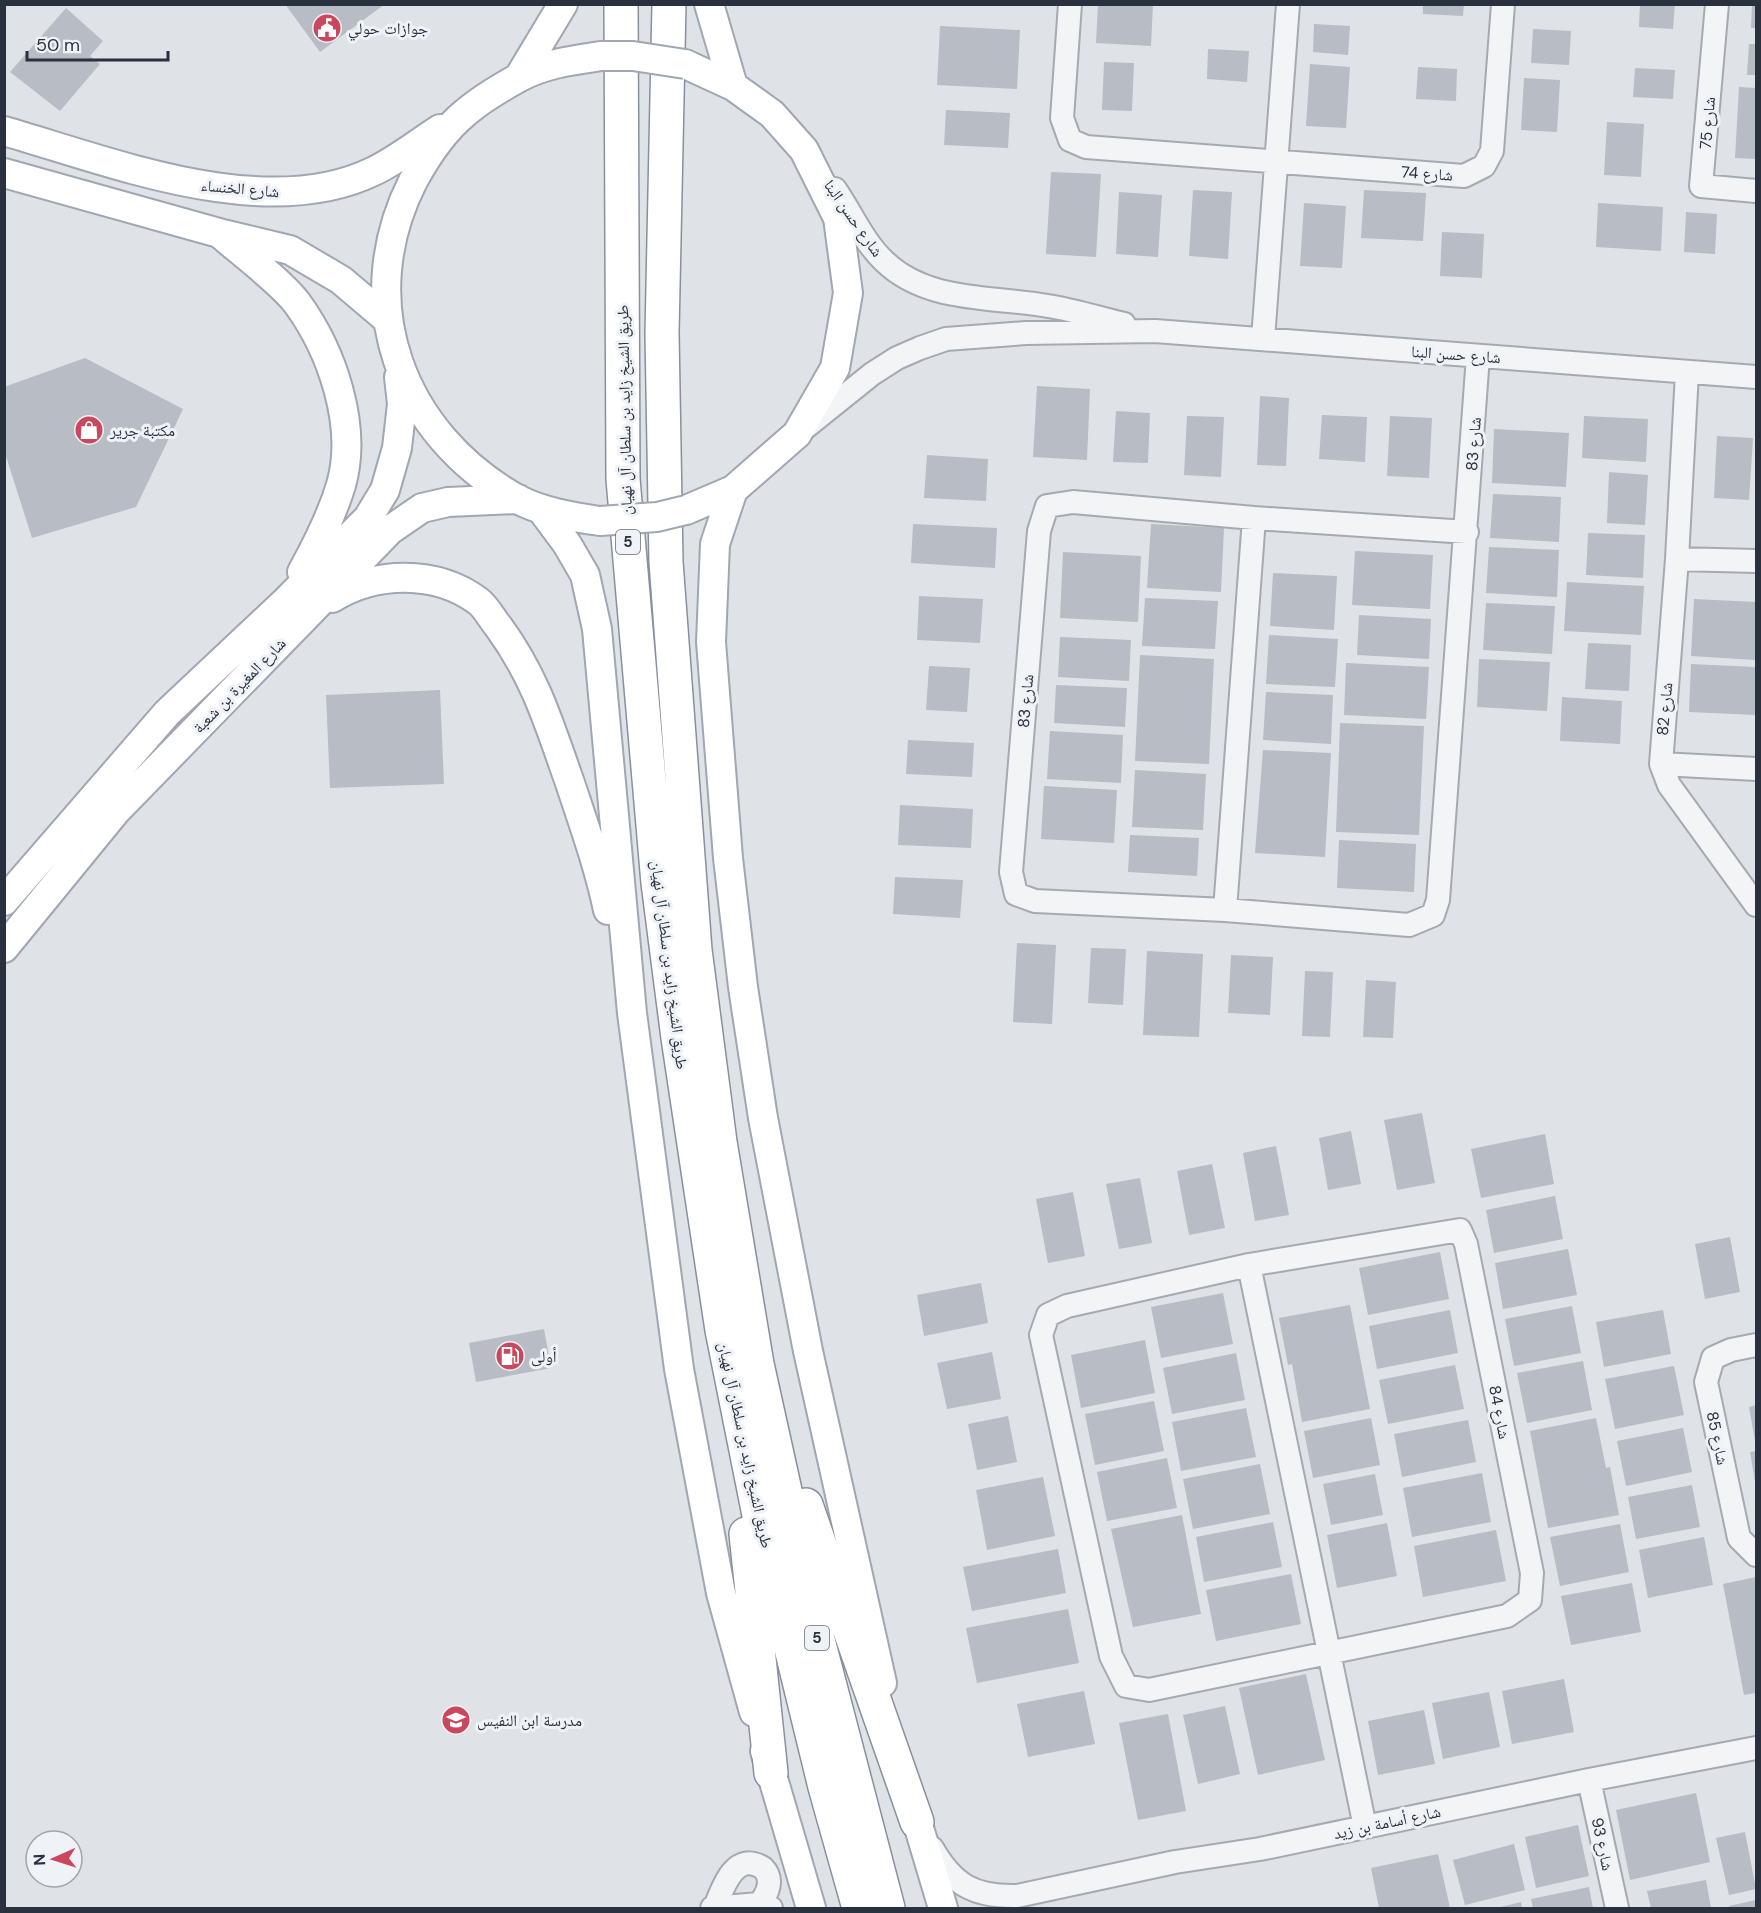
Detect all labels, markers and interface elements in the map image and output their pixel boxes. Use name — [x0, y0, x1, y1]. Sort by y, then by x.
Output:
public building icon: جوازات حولي — [311, 12, 343, 44]
place label: جوازات حولي — [348, 18, 428, 41]
scale bar — [27, 24, 168, 62]
text: 50 m — [36, 33, 80, 57]
street label: شارع 75 — [1695, 96, 1720, 150]
street label: شارع 74 — [1400, 161, 1454, 186]
street label: شارع الخنساء — [200, 175, 280, 202]
street label: شارع حسن البنا — [819, 176, 888, 261]
street label: طريق الشيخ زايد بن سلطان آل نهيان — [612, 305, 637, 515]
street label: شارع حسن البنا — [1411, 341, 1501, 368]
shop icon: مكتبة جرير — [73, 414, 105, 446]
street label: شارع 83 — [1461, 416, 1486, 472]
place label: مكتبة جرير — [109, 420, 175, 441]
road number: 5 — [616, 530, 640, 554]
street label: شارع المغيرة بن شعبة — [188, 633, 290, 738]
street label: شارع 83 — [1013, 673, 1038, 729]
street label: شارع 82 — [1652, 682, 1677, 737]
street label: طريق الشيخ زايد بن سلطان آل نهيان — [646, 859, 693, 1071]
fuel station icon: أولى — [494, 1340, 526, 1372]
street label: طريق الشيخ زايد بن سلطان آل نهيان — [713, 1340, 778, 1550]
place label: أولى — [531, 1346, 557, 1367]
street label: شارع 84 — [1484, 1384, 1515, 1441]
street label: شارع 85 — [1702, 1409, 1733, 1467]
road number: 5 — [805, 1626, 829, 1650]
school or university icon: مدرسة ابن النفيس — [440, 1704, 472, 1736]
place label: مدرسة ابن النفيس — [477, 1710, 582, 1731]
street label: شارع أسامة بن زيد — [1332, 1801, 1443, 1844]
street label: شارع 93 — [1587, 1816, 1618, 1873]
north arrow — [24, 1829, 84, 1889]
text: N — [29, 1853, 50, 1866]

